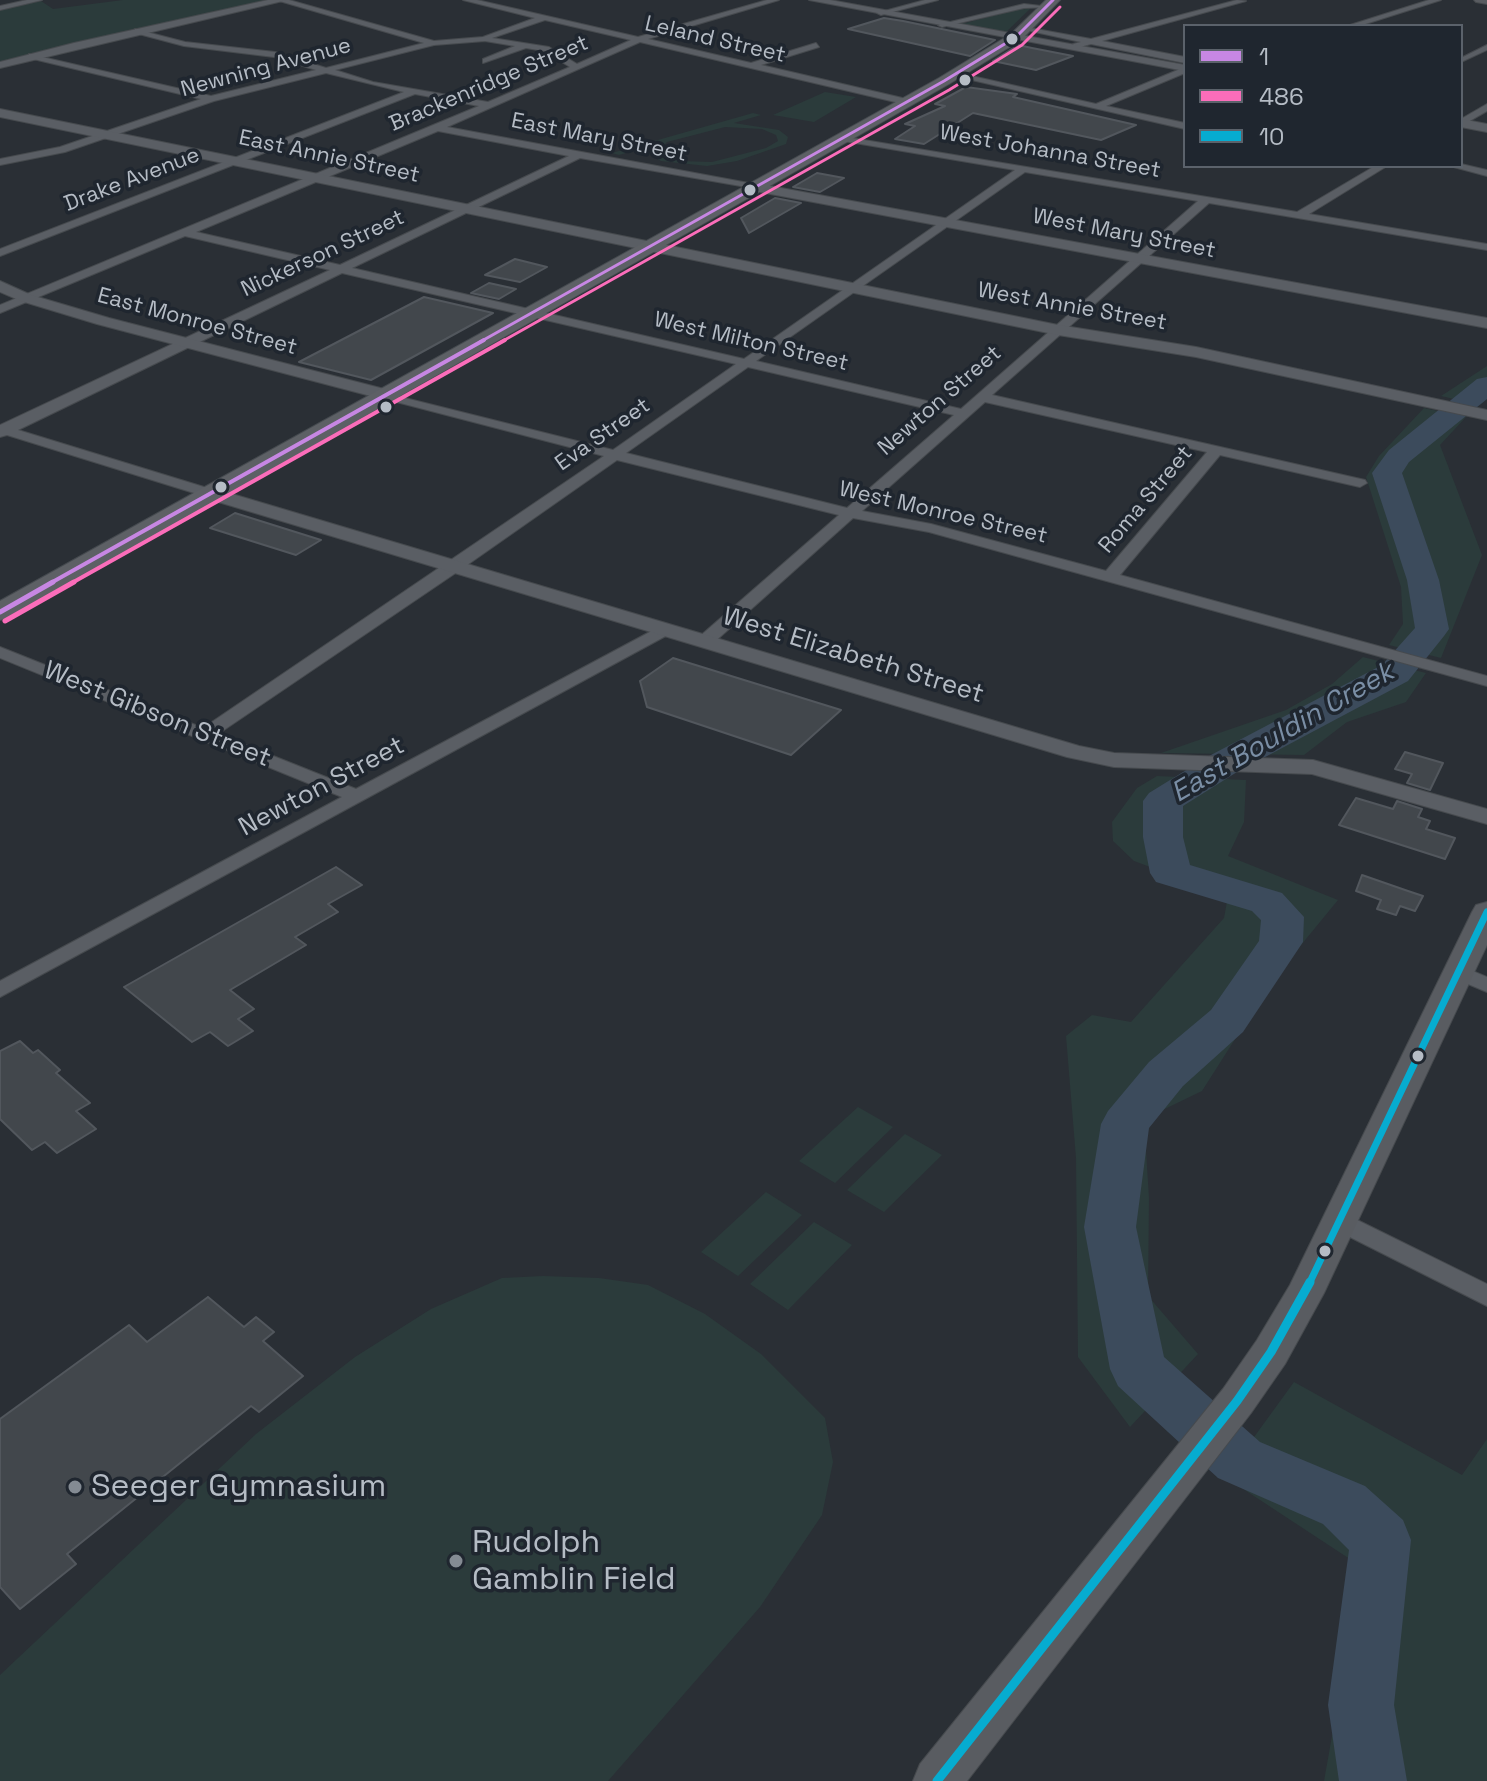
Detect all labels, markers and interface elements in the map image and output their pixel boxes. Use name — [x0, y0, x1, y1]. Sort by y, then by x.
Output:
street label: Leland Street — [642, 11, 788, 69]
legend — [1183, 24, 1463, 168]
street label: Brackenridge Street — [386, 30, 592, 138]
unlabelled marker — [1004, 31, 1020, 47]
street label: Newning Avenue — [178, 33, 354, 103]
text: 1 — [1259, 41, 1269, 72]
unlabelled marker — [957, 72, 973, 88]
text: 486 — [1259, 81, 1304, 112]
street label: East Mary Street — [509, 108, 689, 168]
street label: West Johanna Street — [937, 120, 1163, 184]
text: 10 — [1259, 121, 1284, 152]
street label: East Annie Street — [236, 125, 422, 189]
street label: Drake Avenue — [61, 142, 203, 218]
unlabelled marker — [742, 182, 758, 198]
street label: West Mary Street — [1030, 203, 1218, 265]
street label: Nickerson Street — [237, 205, 409, 303]
street label: West Annie Street — [976, 277, 1168, 337]
street label: East Monroe Street — [94, 283, 300, 361]
street label: West Milton Street — [651, 307, 851, 377]
street label: Newton Street — [873, 340, 1007, 462]
street label: Eva Street — [551, 393, 655, 477]
unlabelled marker — [378, 399, 394, 415]
street label: Roma Street — [1093, 441, 1199, 559]
street label: West Monroe Street — [836, 476, 1050, 550]
unlabelled marker — [213, 479, 229, 495]
street label: West Elizabeth Street — [719, 601, 987, 711]
street label: West Gibson Street — [39, 655, 275, 775]
water label: East Bouldin Creek — [1166, 656, 1400, 810]
street label: Newton Street — [234, 730, 410, 844]
unlabelled marker — [1410, 1048, 1426, 1064]
unlabelled marker — [1317, 1243, 1333, 1259]
place label: Seeger Gymnasium — [91, 1468, 386, 1506]
marker: Seeger Gymnasium — [66, 1478, 84, 1496]
place label: Rudolph Gamblin Field — [472, 1524, 676, 1599]
marker: Rudolph Gamblin Field — [447, 1552, 465, 1570]

